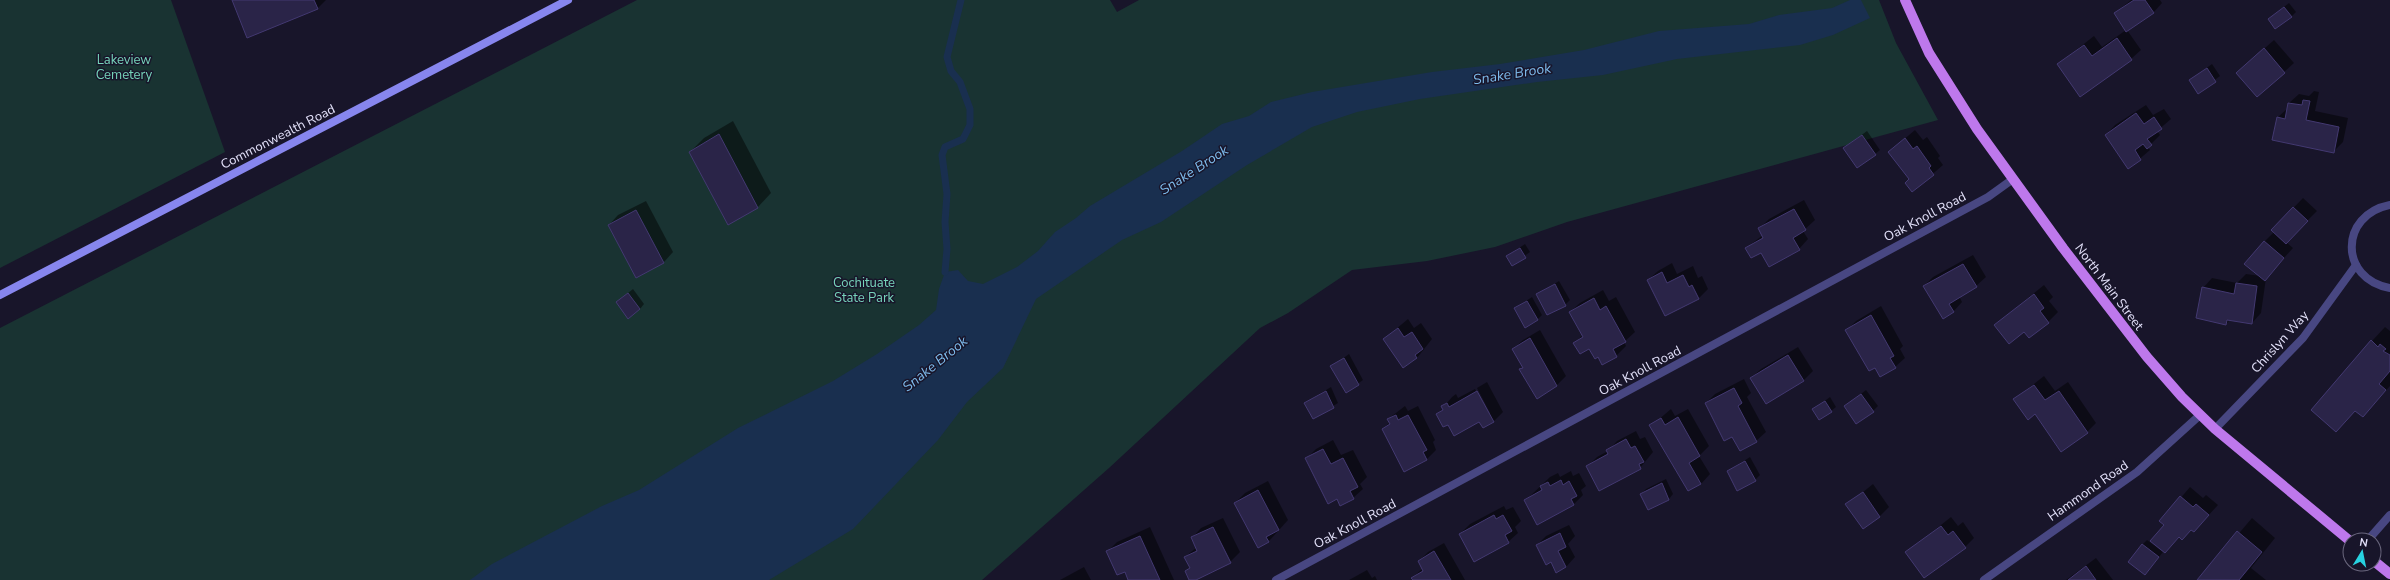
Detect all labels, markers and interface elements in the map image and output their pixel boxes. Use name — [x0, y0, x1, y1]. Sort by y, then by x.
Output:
park label: Lakeview Cemetery — [96, 51, 152, 84]
water label: Snake Brook — [1472, 58, 1553, 90]
street label: Commonwealth Road — [218, 100, 338, 174]
water label: Snake Brook — [1156, 140, 1233, 199]
street label: Oak Knoll Road — [1881, 188, 1969, 246]
street label: North Main Street — [2070, 240, 2148, 334]
park label: Cochituate State Park — [833, 274, 895, 307]
street label: Chrislyn Way — [2247, 307, 2313, 377]
water label: Snake Brook — [898, 331, 972, 396]
street label: Oak Knoll Road — [1596, 342, 1684, 400]
street label: Hammond Road — [2044, 456, 2132, 526]
street label: Oak Knoll Road — [1311, 495, 1399, 553]
north arrow — [2342, 532, 2382, 572]
text: N — [2358, 535, 2369, 551]

